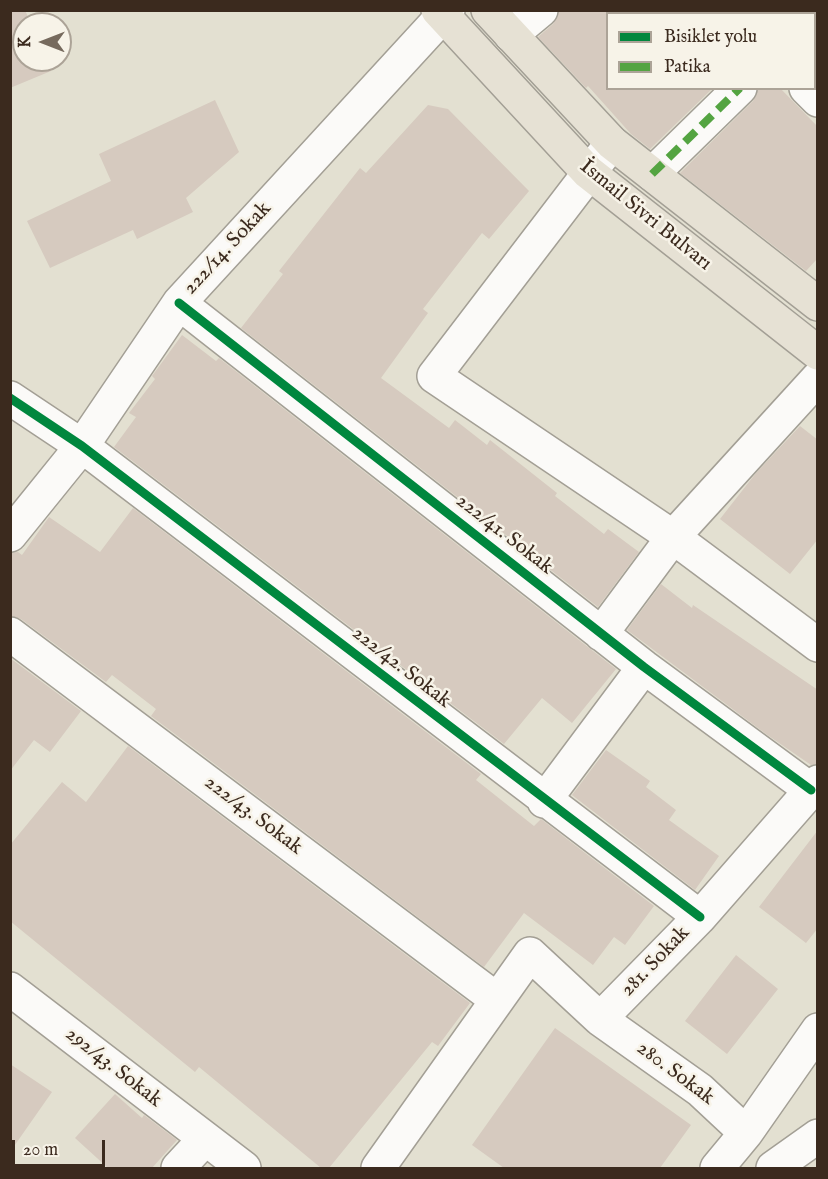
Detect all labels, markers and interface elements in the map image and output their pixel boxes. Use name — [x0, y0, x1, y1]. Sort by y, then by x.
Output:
north arrow — [12, 12, 72, 72]
legend — [606, 12, 816, 90]
text: Bisiklet yolu — [664, 26, 757, 49]
text: K — [16, 36, 36, 48]
text: Patika — [664, 56, 710, 79]
street label: İsmail Sivri Bulvarı — [574, 155, 716, 277]
street label: 222/14. Sokak — [179, 197, 277, 301]
street label: 222/41. Sokak — [450, 489, 558, 581]
street label: 222/42. Sokak — [346, 622, 456, 714]
street label: 222/43. Sokak — [199, 771, 307, 861]
street label: 281. Sokak — [616, 921, 696, 1003]
street label: 292/43. Sokak — [60, 1022, 166, 1114]
street label: 280. Sokak — [631, 1037, 719, 1111]
scale bar — [15, 1128, 108, 1166]
text: 20 m — [23, 1139, 58, 1162]

